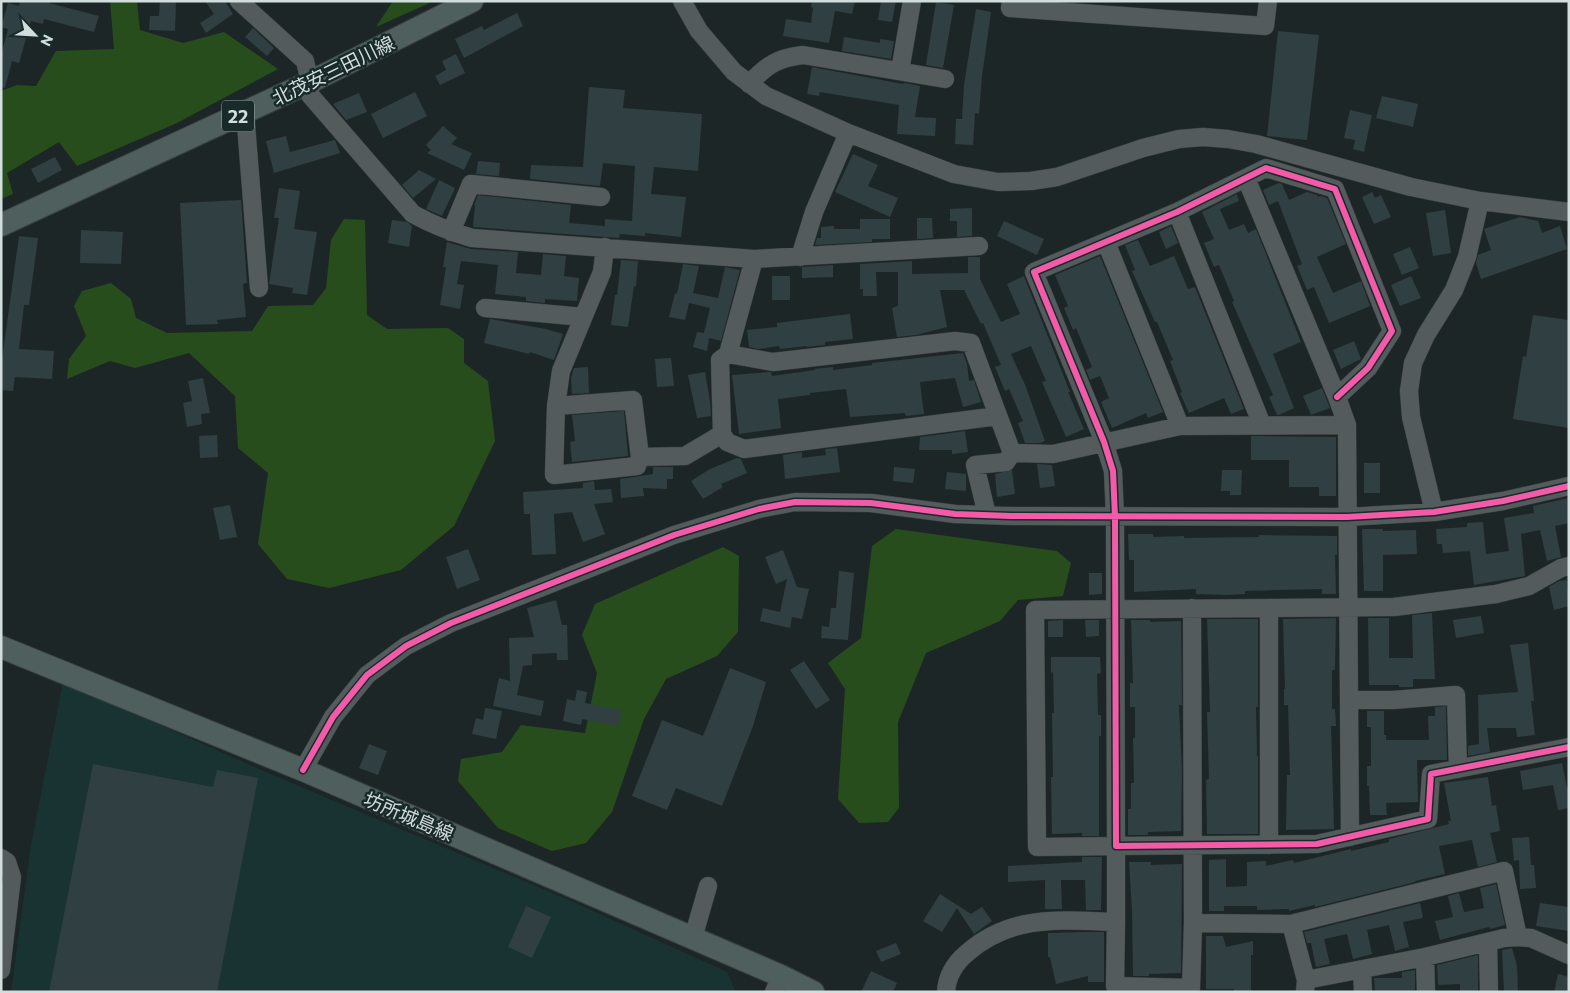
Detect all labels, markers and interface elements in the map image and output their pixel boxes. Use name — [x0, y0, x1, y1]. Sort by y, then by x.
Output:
north arrow — [10, 10, 60, 60]
street label: 北茂安三田川線 — [268, 31, 398, 109]
text: N — [37, 32, 57, 49]
road number: 22 — [222, 100, 254, 132]
street label: 坊所城島線 — [361, 787, 457, 845]

